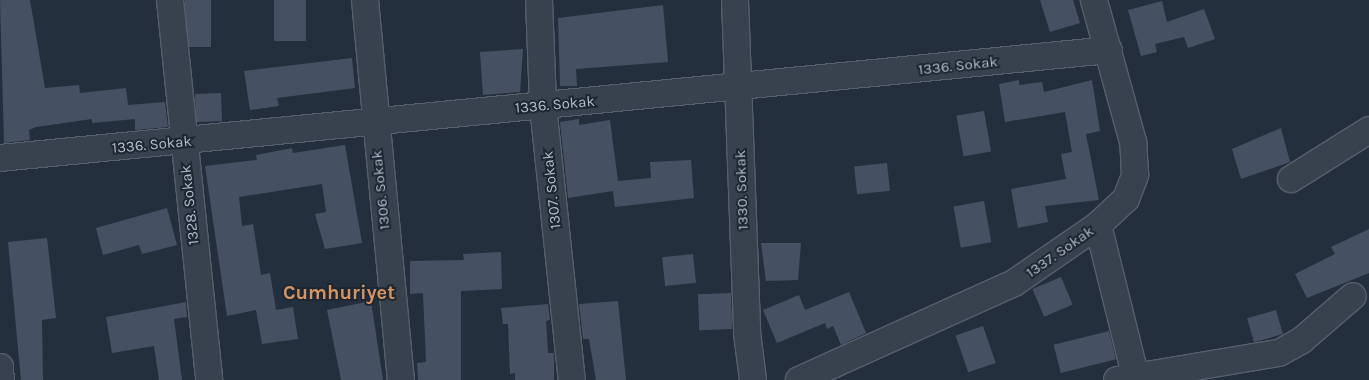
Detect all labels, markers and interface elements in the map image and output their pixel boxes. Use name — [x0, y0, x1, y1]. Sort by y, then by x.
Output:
street label: 1336. Sokak — [917, 53, 999, 79]
street label: 1336. Sokak — [514, 93, 596, 117]
street label: 1336. Sokak — [111, 133, 193, 157]
street label: 1306. Sokak — [368, 149, 394, 231]
street label: 1307. Sokak — [539, 150, 565, 230]
street label: 1330. Sokak — [732, 150, 752, 230]
street label: 1328. Sokak — [177, 164, 203, 246]
street label: 1337. Sokak — [1023, 222, 1097, 282]
district label: Cumhuriyet — [283, 280, 395, 304]

